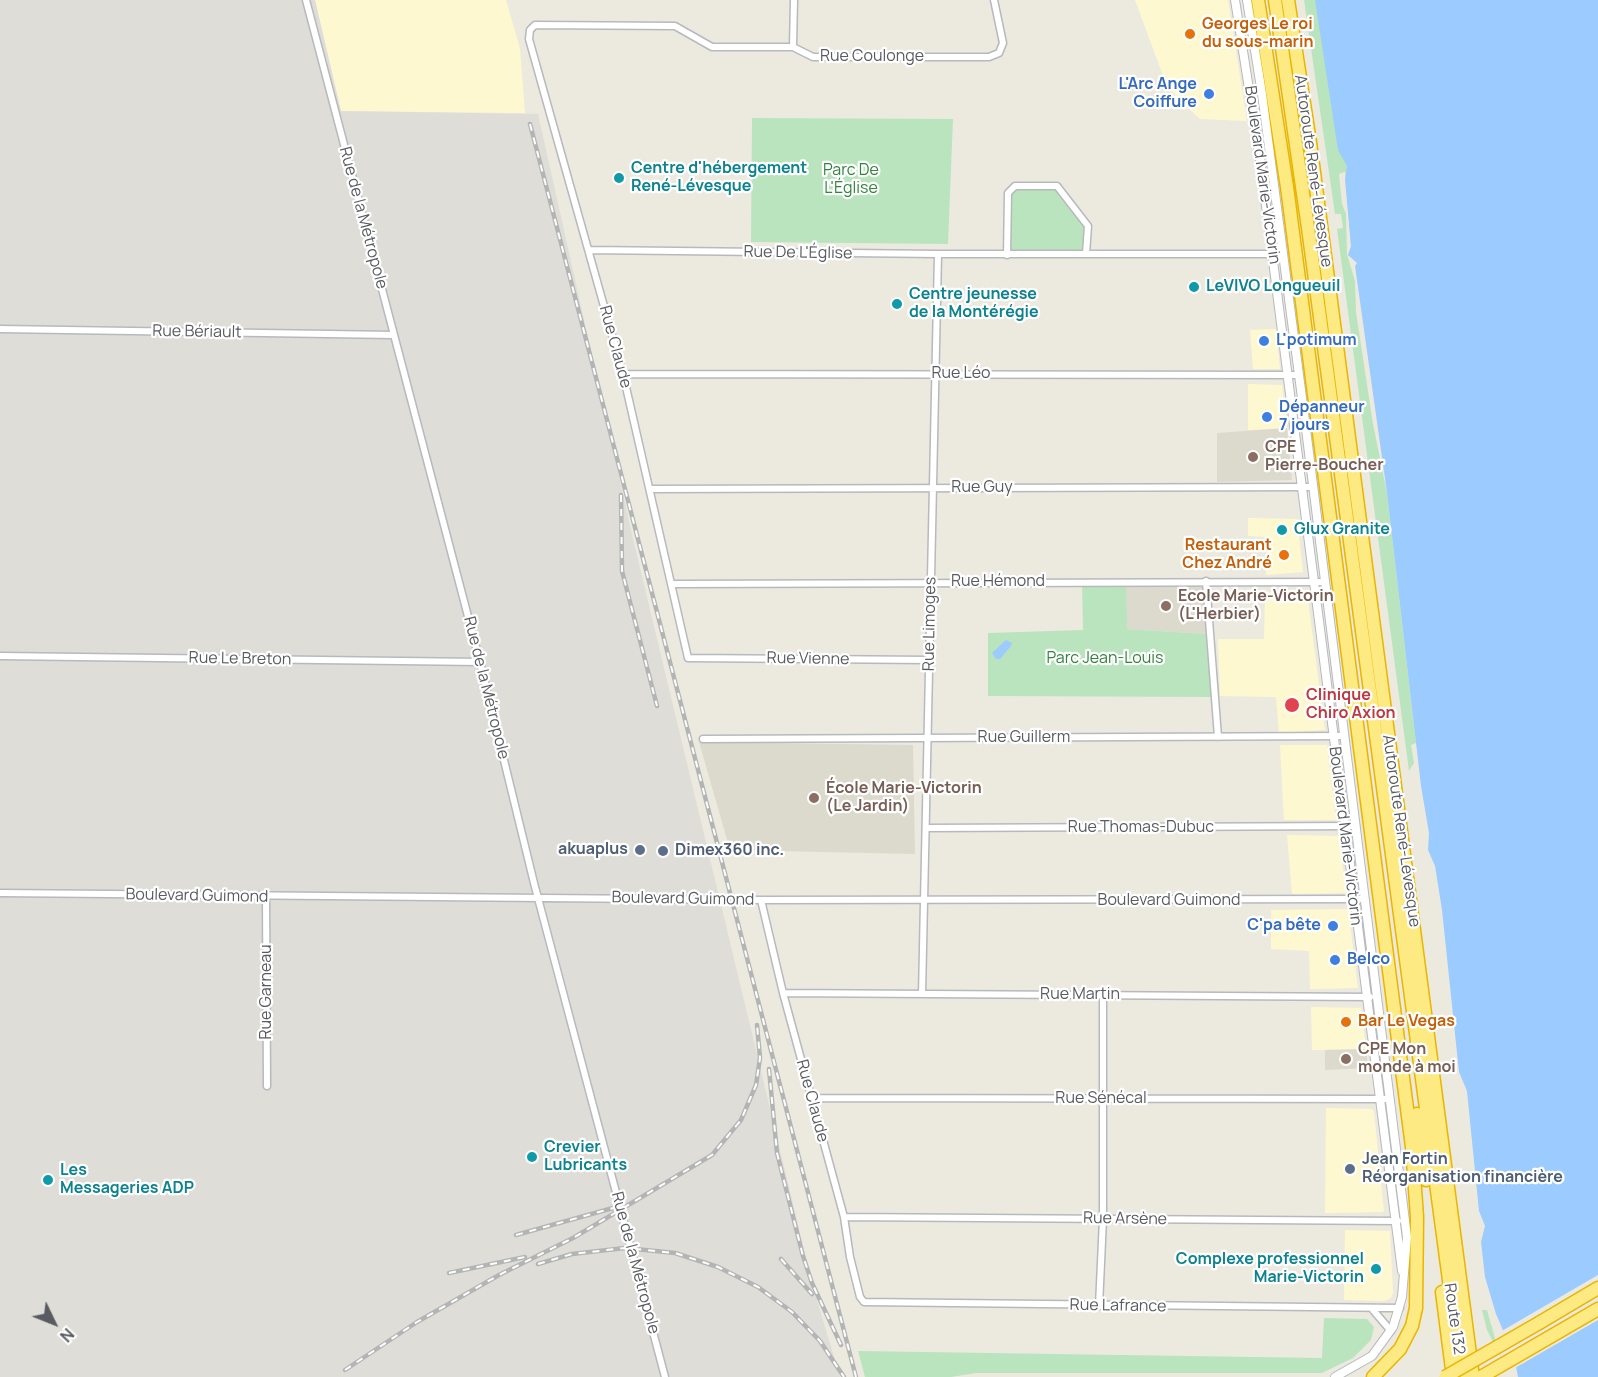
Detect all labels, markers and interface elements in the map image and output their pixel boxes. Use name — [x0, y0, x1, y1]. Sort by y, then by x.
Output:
place label: Georges Le roi du sous-marin — [1202, 15, 1314, 53]
marker: Georges Le roi du sous-marin — [1183, 27, 1197, 41]
street label: Rue Coulonge — [820, 47, 924, 67]
street label: Autoroute René-Lévesque — [1290, 73, 1336, 269]
place label: L'Arc Ange Coiffure — [1119, 75, 1197, 113]
street label: Boulevard Marie-Victorin — [1240, 85, 1284, 265]
marker: L'Arc Ange Coiffure — [1202, 87, 1216, 101]
street label: Rue de la Métropole — [335, 145, 391, 291]
place label: Centre d'hébergement René-Lévesque — [631, 159, 807, 197]
park label: Parc De L'Église — [823, 161, 879, 199]
marker: Centre d'hébergement René-Lévesque — [612, 171, 626, 185]
street label: Rue De L'Église — [743, 242, 853, 264]
place label: LeVIVO Longueuil — [1206, 277, 1340, 297]
marker: LeVIVO Longueuil — [1187, 280, 1201, 294]
place label: Centre jeunesse de la Montérégie — [909, 285, 1039, 323]
marker: Centre jeunesse de la Montérégie — [890, 297, 904, 311]
street label: Rue Claude — [595, 304, 635, 390]
street label: Rue Bériault — [152, 322, 242, 342]
place label: L'potimum — [1276, 331, 1357, 351]
marker: L'potimum — [1257, 334, 1271, 348]
street label: Rue Léo — [931, 364, 991, 384]
place label: Dépanneur 7 jours — [1279, 398, 1365, 436]
marker: Dépanneur 7 jours — [1260, 410, 1274, 424]
place label: CPE Pierre-Boucher — [1265, 438, 1384, 476]
marker: CPE Pierre-Boucher — [1246, 450, 1260, 464]
street label: Rue Guy — [951, 478, 1013, 498]
place label: Glux Granite — [1294, 520, 1390, 540]
marker: Glux Granite — [1275, 523, 1289, 537]
place label: Restaurant Chez André — [1182, 536, 1272, 574]
marker: Restaurant Chez André — [1277, 548, 1291, 562]
street label: Rue Hémond — [951, 572, 1045, 592]
street label: Rue Limoges — [920, 577, 940, 671]
place label: Ecole Marie-Victorin (L'Herbier) — [1178, 587, 1334, 625]
marker: Ecole Marie-Victorin (L'Herbier) — [1159, 599, 1173, 613]
street label: Rue de la Métropole — [459, 615, 513, 761]
street label: Rue Le Breton — [188, 649, 292, 669]
street label: Rue Vienne — [767, 649, 849, 669]
park label: Parc Jean-Louis — [1047, 649, 1163, 669]
place label: Clinique Chiro Axion — [1306, 686, 1396, 724]
marker: Clinique Chiro Axion — [1283, 696, 1301, 714]
street label: Rue Guillerm — [978, 728, 1070, 748]
street label: Autoroute René-Lévesque — [1378, 733, 1424, 929]
street label: Boulevard Marie-Victorin — [1325, 745, 1365, 927]
place label: École Marie-Victorin (Le Jardin) — [826, 779, 982, 817]
marker: École Marie-Victorin (Le Jardin) — [807, 791, 821, 805]
street label: Rue Thomas-Dubuc — [1068, 818, 1214, 838]
place label: akuaplus — [558, 840, 628, 860]
place label: Dimex360 inc. — [675, 841, 784, 861]
marker: akuaplus — [633, 843, 647, 857]
marker: Dimex360 inc. — [656, 844, 670, 858]
street label: Boulevard Guimond — [125, 885, 269, 907]
street label: Boulevard Guimond — [611, 888, 755, 910]
street label: Boulevard Guimond — [1098, 891, 1240, 911]
place label: C'pa bête — [1247, 916, 1321, 936]
marker: C'pa bête — [1326, 919, 1340, 933]
street label: Rue Garneau — [257, 944, 277, 1040]
place label: Belco — [1347, 950, 1390, 970]
marker: Belco — [1328, 953, 1342, 967]
street label: Rue Martin — [1040, 985, 1120, 1005]
place label: Bar Le Vegas — [1358, 1012, 1455, 1032]
marker: Bar Le Vegas — [1339, 1015, 1353, 1029]
place label: CPE Mon monde à moi — [1358, 1040, 1456, 1078]
marker: CPE Mon monde à moi — [1339, 1052, 1353, 1066]
street label: Rue Claude — [792, 1058, 832, 1144]
street label: Rue Sénécal — [1055, 1089, 1147, 1109]
place label: Crevier Lubricants — [544, 1138, 627, 1176]
marker: Crevier Lubricants — [525, 1150, 539, 1164]
place label: Jean Fortin Réorganisation financière — [1362, 1150, 1563, 1188]
place label: Les Messageries ADP — [60, 1161, 194, 1199]
marker: Jean Fortin Réorganisation financière — [1343, 1162, 1357, 1176]
marker: Les Messageries ADP — [41, 1173, 55, 1187]
street label: Rue de la Métropole — [607, 1190, 663, 1336]
street label: Rue Arsène — [1083, 1209, 1167, 1229]
place label: Complexe professionnel Marie-Victorin — [1176, 1250, 1364, 1288]
marker: Complexe professionnel Marie-Victorin — [1369, 1262, 1383, 1276]
street label: Route 132 — [1439, 1282, 1469, 1356]
north arrow — [24, 1293, 84, 1353]
street label: Rue Lafrance — [1070, 1296, 1166, 1316]
text: N — [55, 1324, 79, 1347]

